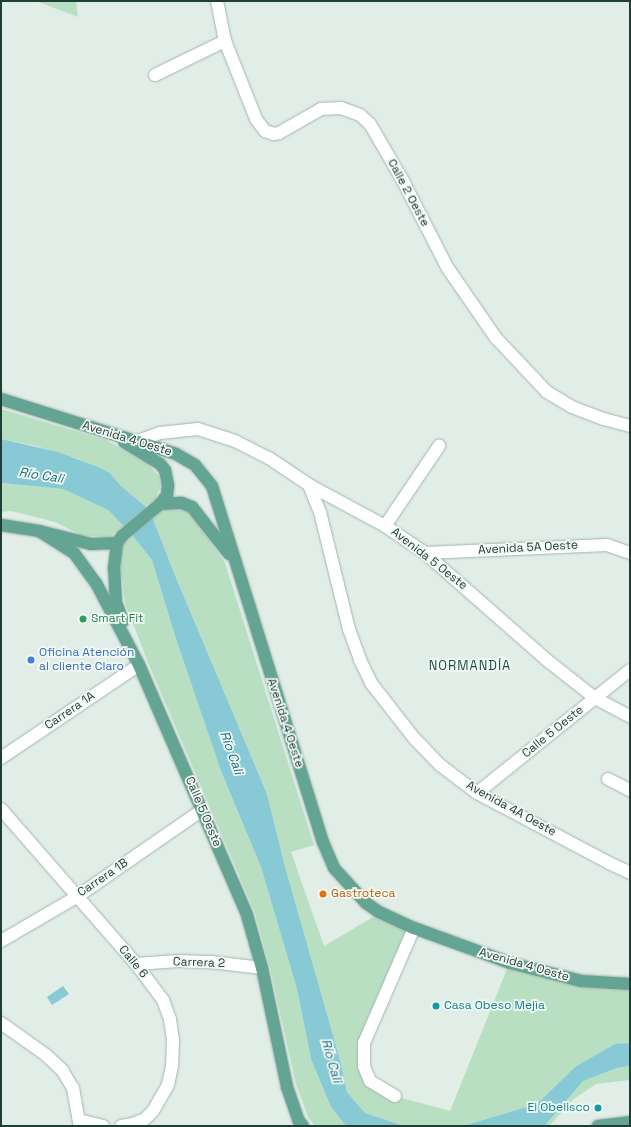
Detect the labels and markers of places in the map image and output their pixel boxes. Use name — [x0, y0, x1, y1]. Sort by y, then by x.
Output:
place label: Smart Fit — [91, 612, 144, 626]
marker: Smart Fit — [78, 614, 88, 624]
place label: Oficina Atención al cliente Claro — [39, 646, 134, 674]
marker: Oficina Atención al cliente Claro — [26, 655, 36, 665]
place label: Gastroteca — [331, 887, 395, 901]
marker: Gastroteca — [318, 889, 328, 899]
place label: Casa Obeso Mejìa — [444, 999, 545, 1013]
marker: Casa Obeso Mejìa — [431, 1001, 441, 1011]
place label: El Obelisco — [528, 1101, 590, 1115]
marker: El Obelisco — [593, 1103, 603, 1113]

